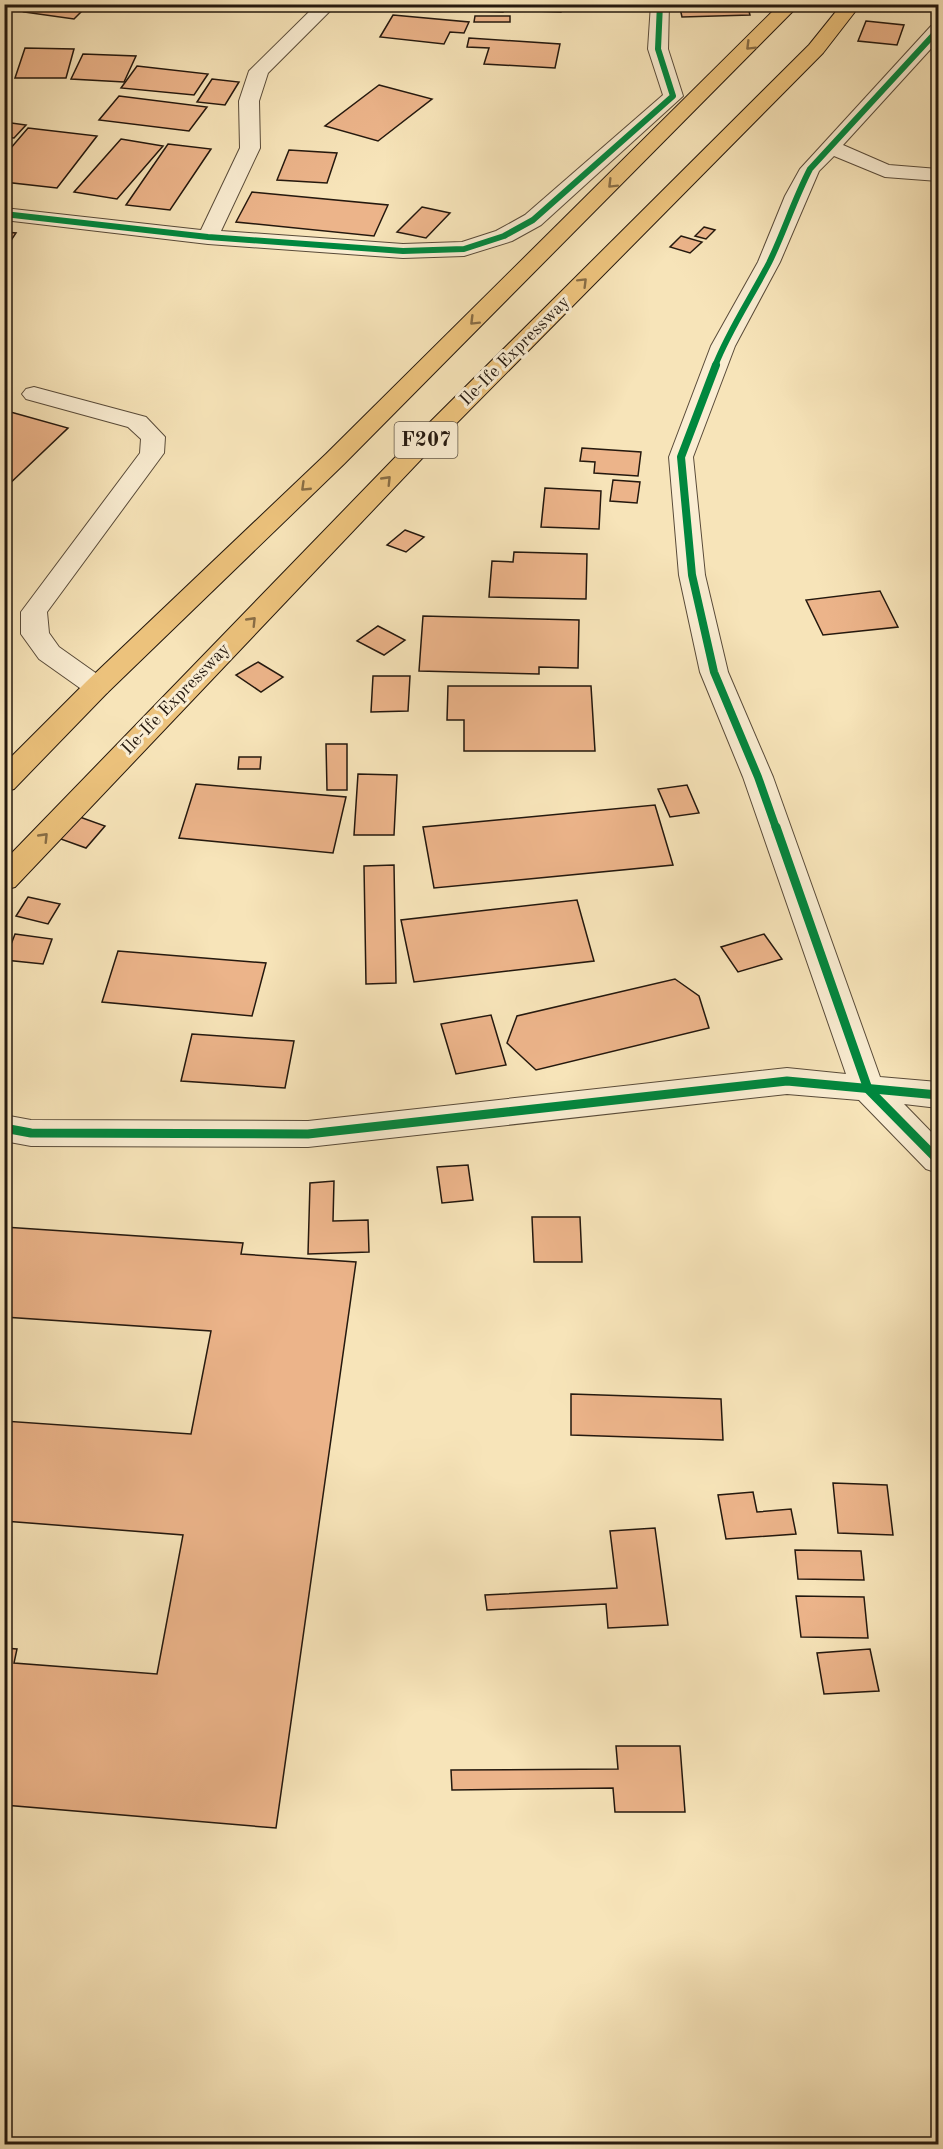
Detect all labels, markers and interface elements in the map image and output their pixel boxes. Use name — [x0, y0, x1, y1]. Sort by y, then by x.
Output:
one-way arrow — [747, 39, 758, 50]
one-way arrow — [609, 176, 620, 187]
one-way arrow — [576, 278, 587, 289]
street label: Ile-Ife Expressway — [457, 292, 574, 409]
one-way arrow — [470, 314, 480, 325]
road number: F207 — [394, 422, 458, 458]
one-way arrow — [380, 476, 391, 487]
one-way arrow — [301, 480, 312, 491]
one-way arrow — [245, 617, 256, 627]
street label: Ile-Ife Expressway — [118, 639, 234, 758]
one-way arrow — [37, 833, 48, 843]

